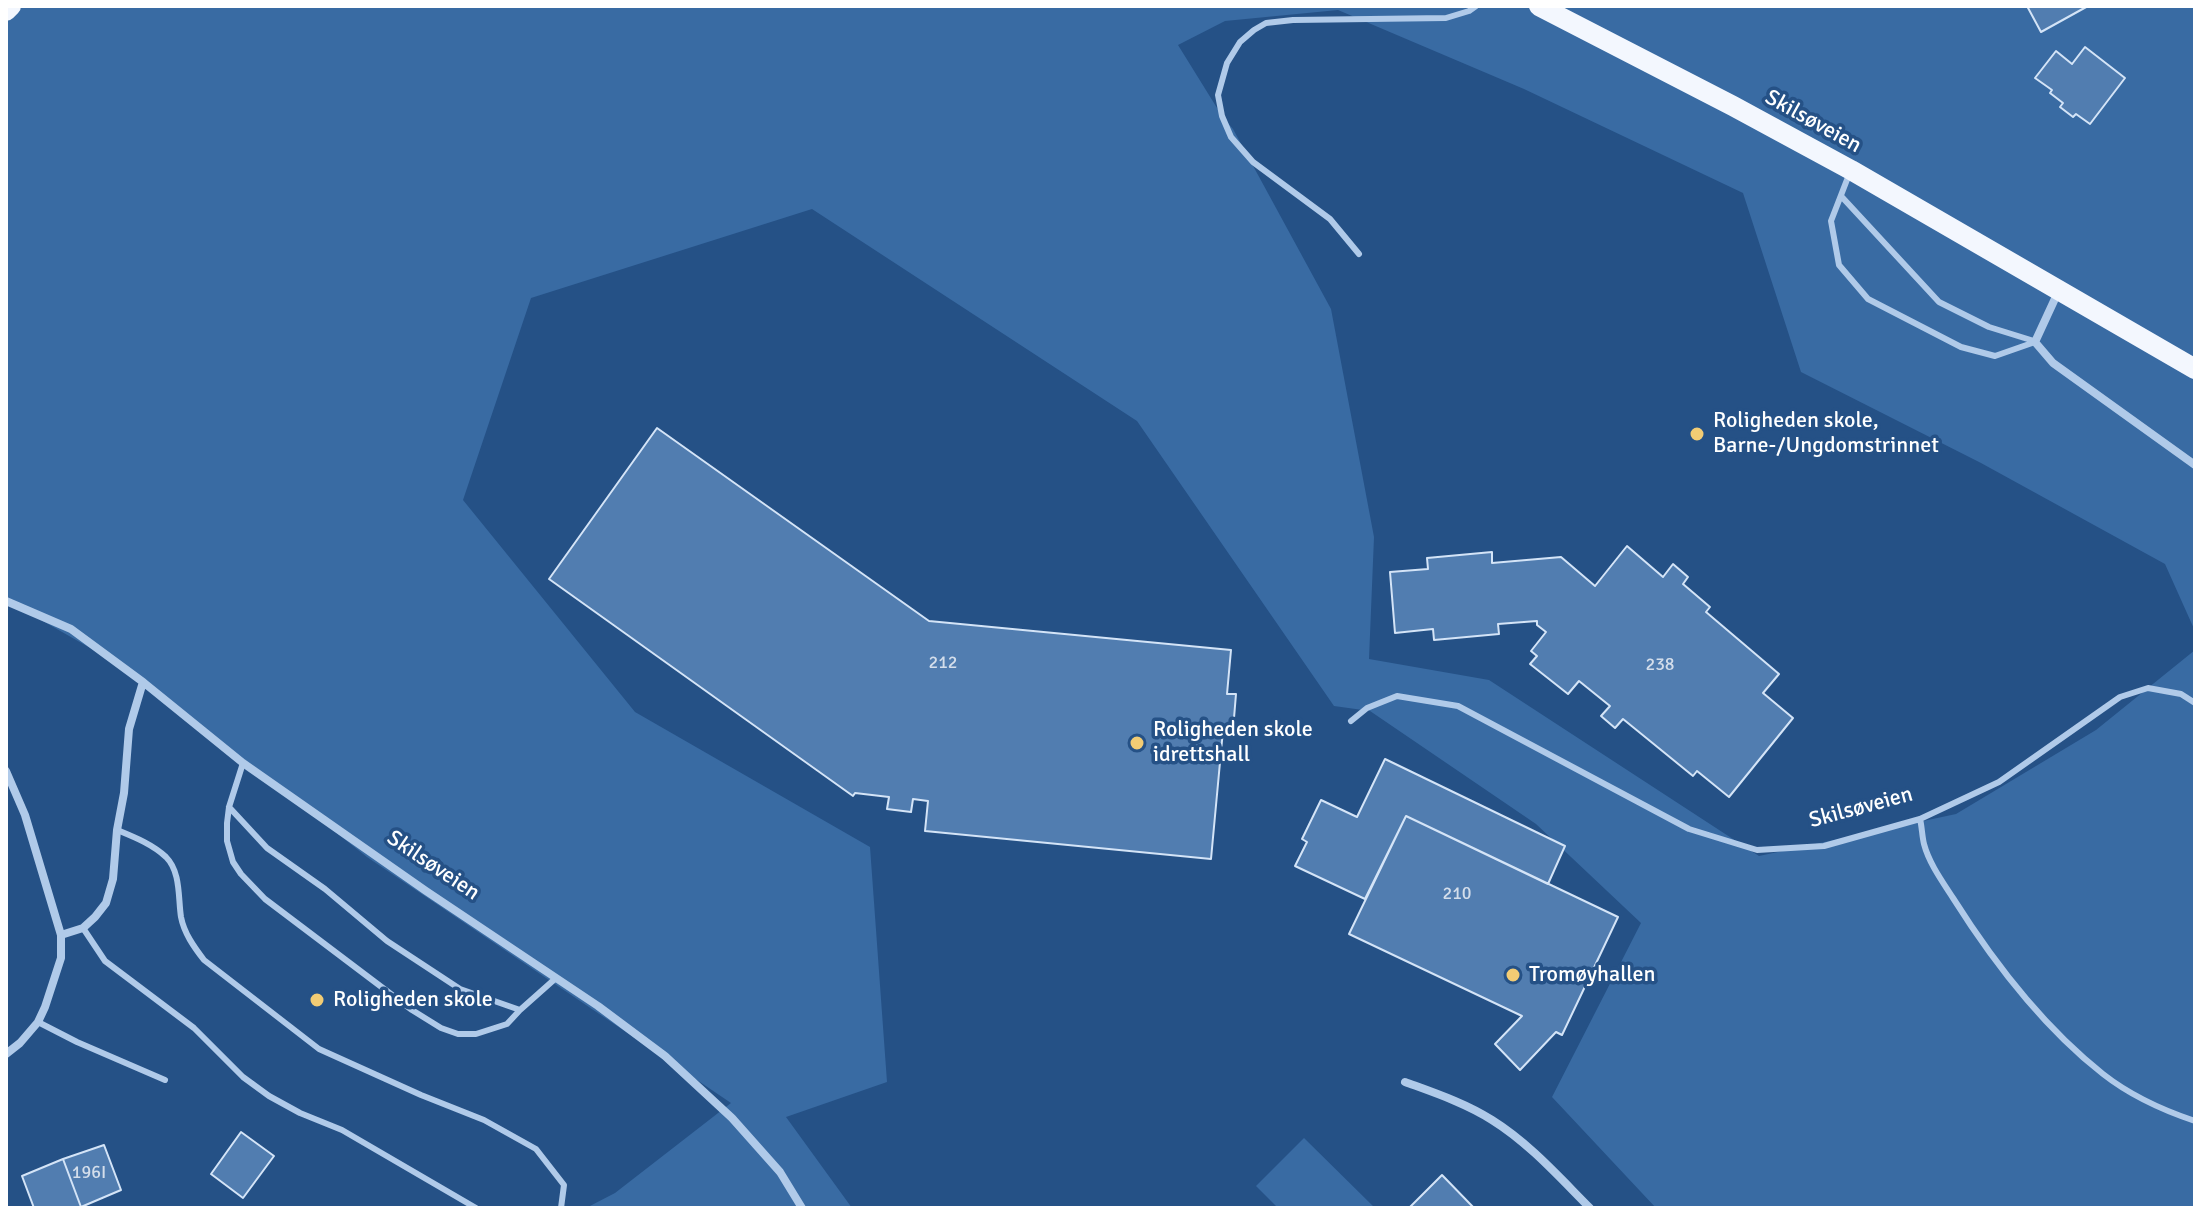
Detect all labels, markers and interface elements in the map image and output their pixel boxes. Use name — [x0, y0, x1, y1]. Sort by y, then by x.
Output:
street label: Skilsøveien — [1760, 85, 1866, 159]
place label: Roligheden skole, Barne-/Ungdomstrinnet — [1713, 408, 1939, 460]
marker: Roligheden skole, Barne-/Ungdomstrinnet — [1688, 425, 1706, 443]
house number: 212 — [928, 652, 958, 674]
house number: 238 — [1645, 654, 1675, 676]
place label: Roligheden skole idrettshall — [1153, 717, 1313, 768]
marker: Roligheden skole idrettshall — [1128, 734, 1146, 752]
street label: Skilsøveien — [1806, 782, 1916, 834]
street label: Skilsøveien — [382, 825, 484, 907]
house number: 210 — [1442, 883, 1472, 905]
place label: Tromøyhallen — [1529, 962, 1656, 988]
marker: Tromøyhallen — [1504, 966, 1522, 984]
place label: Roligheden skole — [333, 987, 493, 1013]
marker: Roligheden skole — [308, 991, 326, 1009]
house number: 196I — [72, 1162, 106, 1184]

